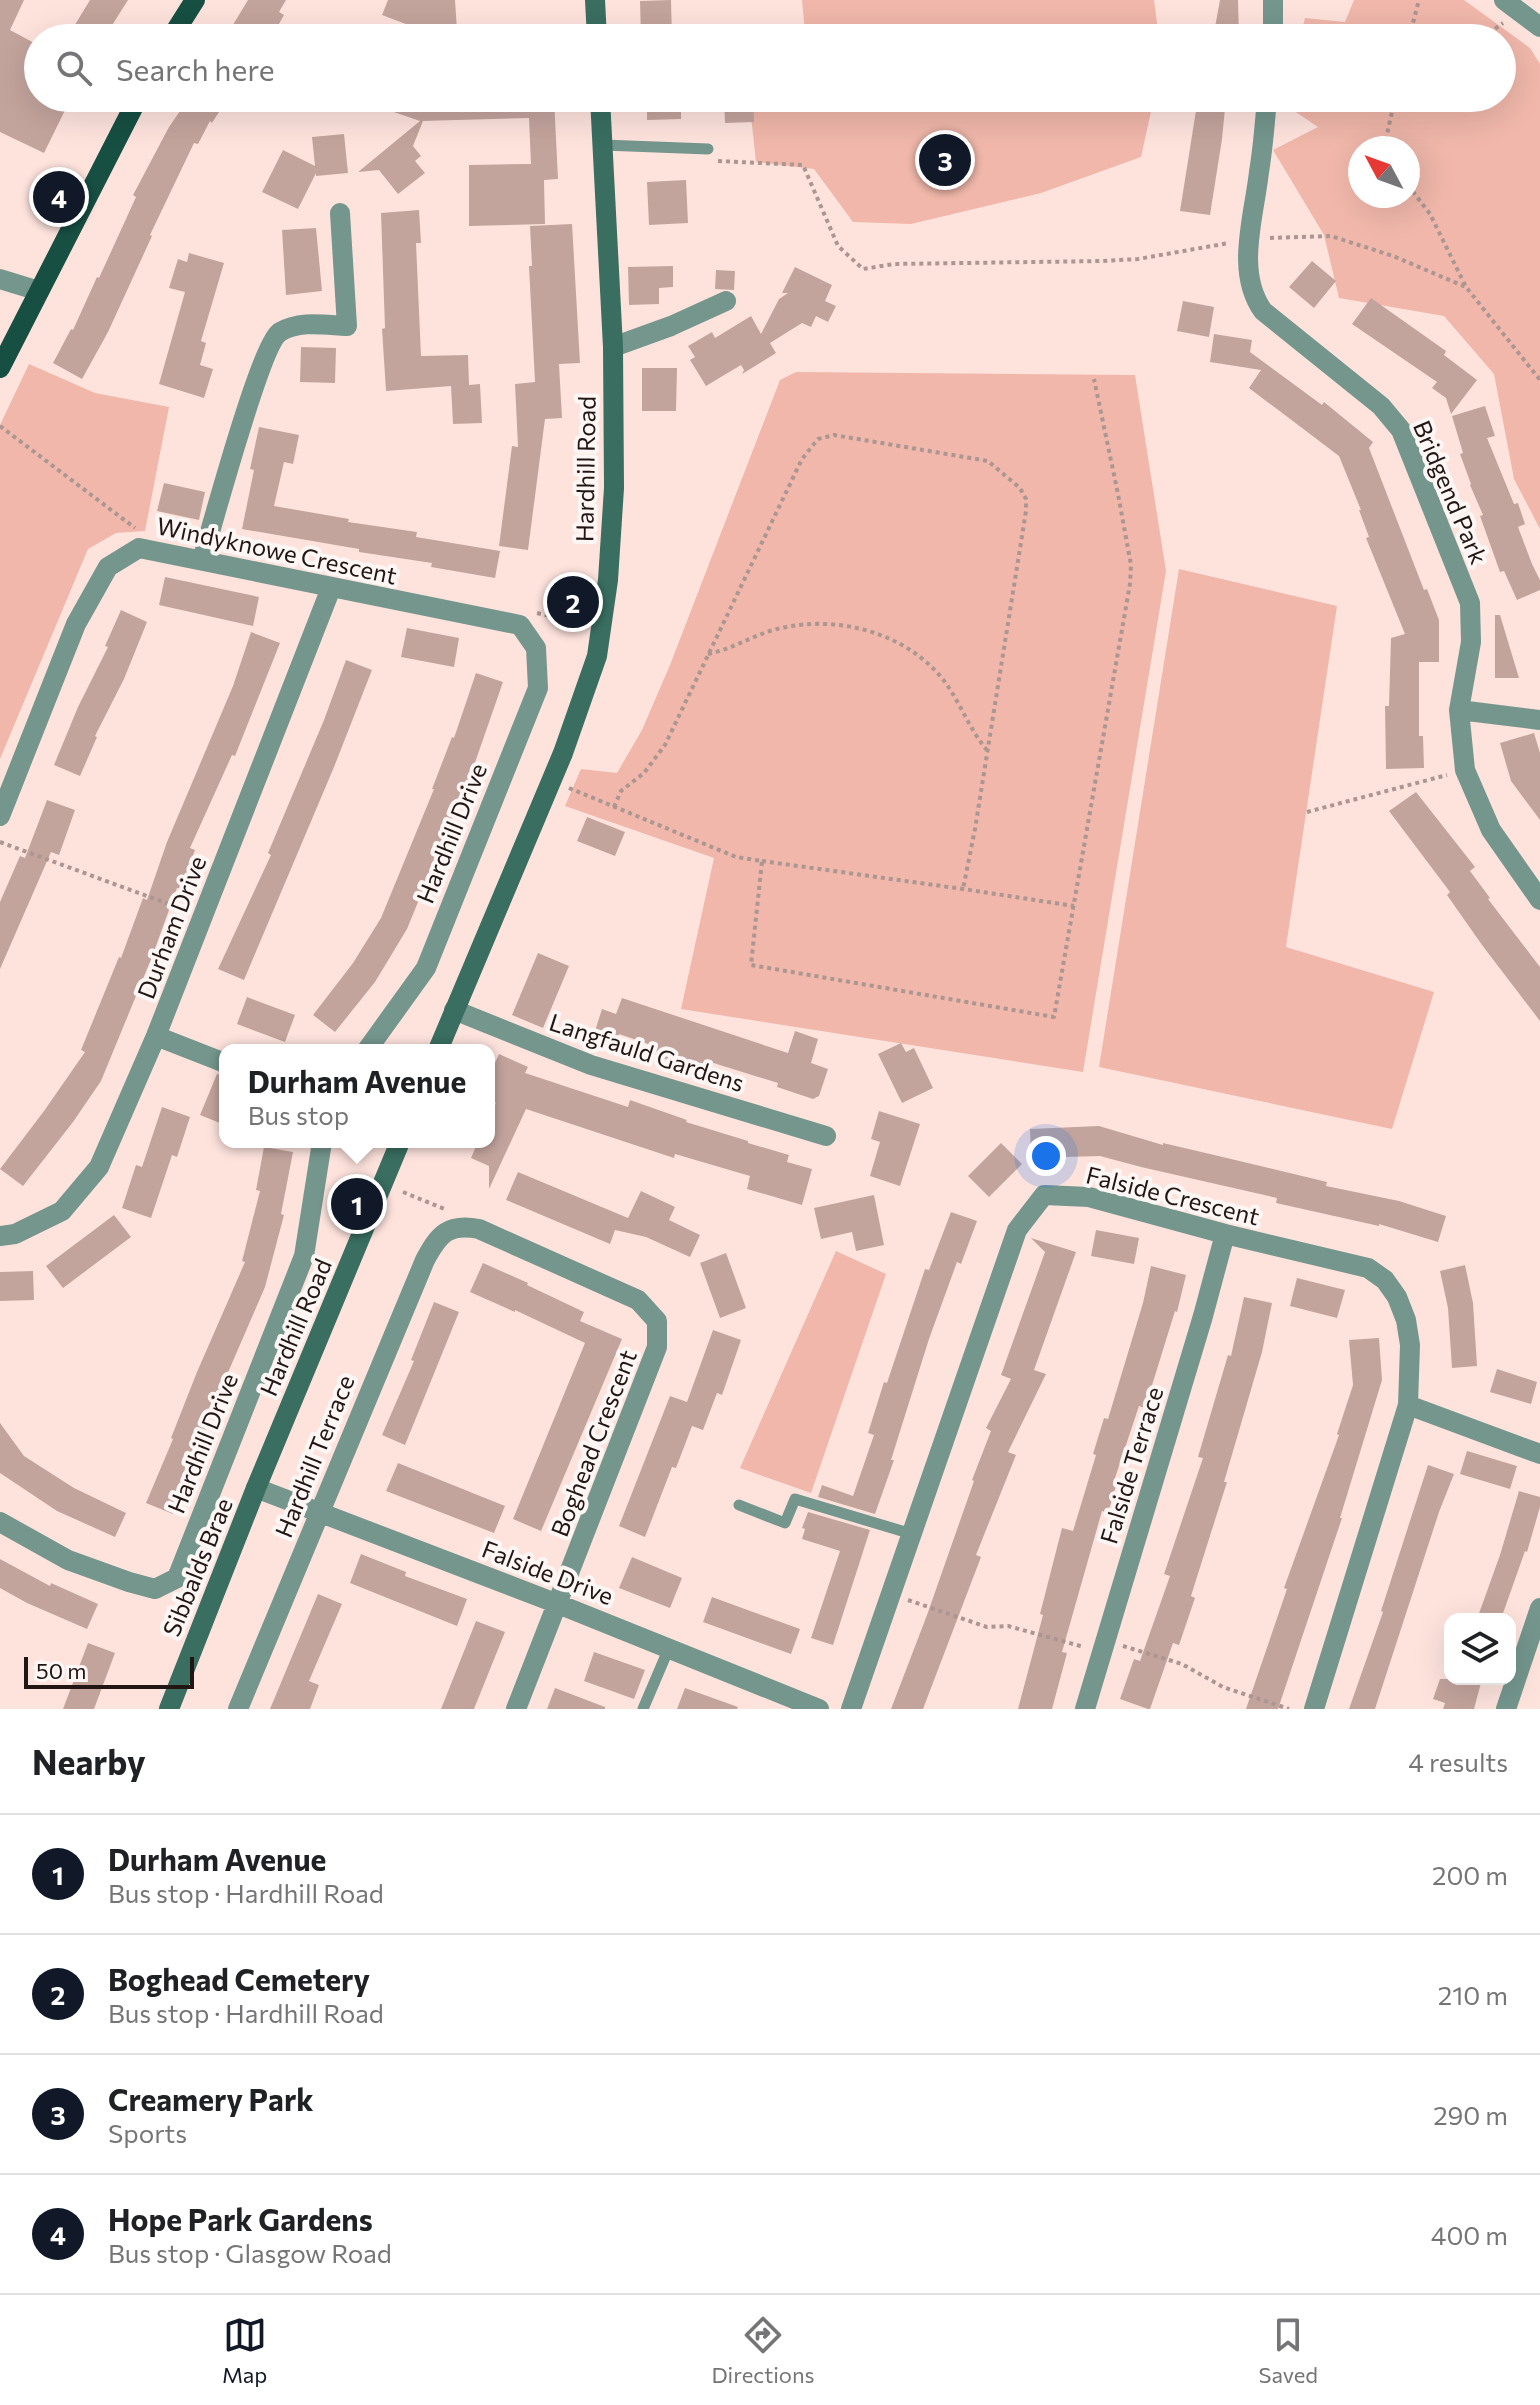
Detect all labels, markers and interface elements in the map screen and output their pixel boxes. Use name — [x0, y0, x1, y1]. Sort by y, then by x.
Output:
search box — [24, 24, 1516, 112]
icon: search — [52, 46, 96, 90]
text: Search here — [116, 50, 275, 87]
pin: 3 — [919, 130, 971, 190]
north arrow — [1348, 136, 1420, 208]
pin: 4 — [33, 167, 85, 227]
street label: Hardhill Road — [569, 396, 601, 542]
street label: Bridgend Park — [1408, 416, 1494, 568]
street label: Windyknowe Crescent — [154, 510, 400, 590]
pin: 2 — [547, 572, 599, 632]
street label: Hardhill Drive — [410, 759, 492, 907]
street label: Durham Drive — [130, 852, 212, 1002]
street label: Langfauld Gardens — [546, 1007, 748, 1097]
popup — [219, 1044, 495, 1148]
text: Durham Avenue — [248, 1062, 466, 1099]
text: Bus stop — [248, 1099, 349, 1130]
your location — [1026, 1136, 1066, 1176]
street label: Falside Crescent — [1083, 1159, 1263, 1231]
pin: 1 — [331, 1174, 383, 1234]
street label: Hardhill Road — [253, 1254, 337, 1400]
street label: Boghead Crescent — [544, 1345, 642, 1540]
street label: Hardhill Drive — [161, 1369, 243, 1517]
street label: Hardhill Terrace — [268, 1371, 360, 1541]
street label: Falside Terrace — [1093, 1383, 1169, 1547]
street label: Sibbalds Brae — [156, 1494, 238, 1640]
street label: Falside Drive — [478, 1534, 618, 1610]
map controls — [1444, 1613, 1516, 1685]
button: layers — [1444, 1613, 1516, 1685]
scale bar — [24, 1653, 194, 1689]
text: 50 m — [36, 1657, 86, 1684]
text: Nearby — [32, 1740, 146, 1782]
text: 4 results — [1408, 1746, 1508, 1777]
text: Durham Avenue — [108, 1840, 326, 1877]
text: 1 — [52, 1859, 64, 1890]
text: 200 m — [1432, 1859, 1508, 1890]
text: Bus stop · Hardhill Road — [108, 1877, 384, 1908]
text: Boghead Cemetery — [108, 1960, 370, 1997]
text: 2 — [51, 1979, 65, 2010]
text: 210 m — [1438, 1979, 1508, 2010]
text: Bus stop · Hardhill Road — [108, 1997, 384, 2028]
text: Creamery Park — [108, 2080, 314, 2117]
text: 3 — [50, 2099, 66, 2130]
text: 290 m — [1433, 2099, 1508, 2130]
text: Sports — [108, 2117, 187, 2148]
text: Hope Park Gardens — [108, 2200, 373, 2237]
text: 4 — [50, 2219, 66, 2250]
text: 400 m — [1431, 2219, 1508, 2250]
text: Bus stop · Glasgow Road — [108, 2237, 392, 2268]
tab: Map — [222, 2313, 267, 2388]
tab: Directions — [711, 2313, 815, 2388]
tab: Saved — [1259, 2313, 1318, 2388]

